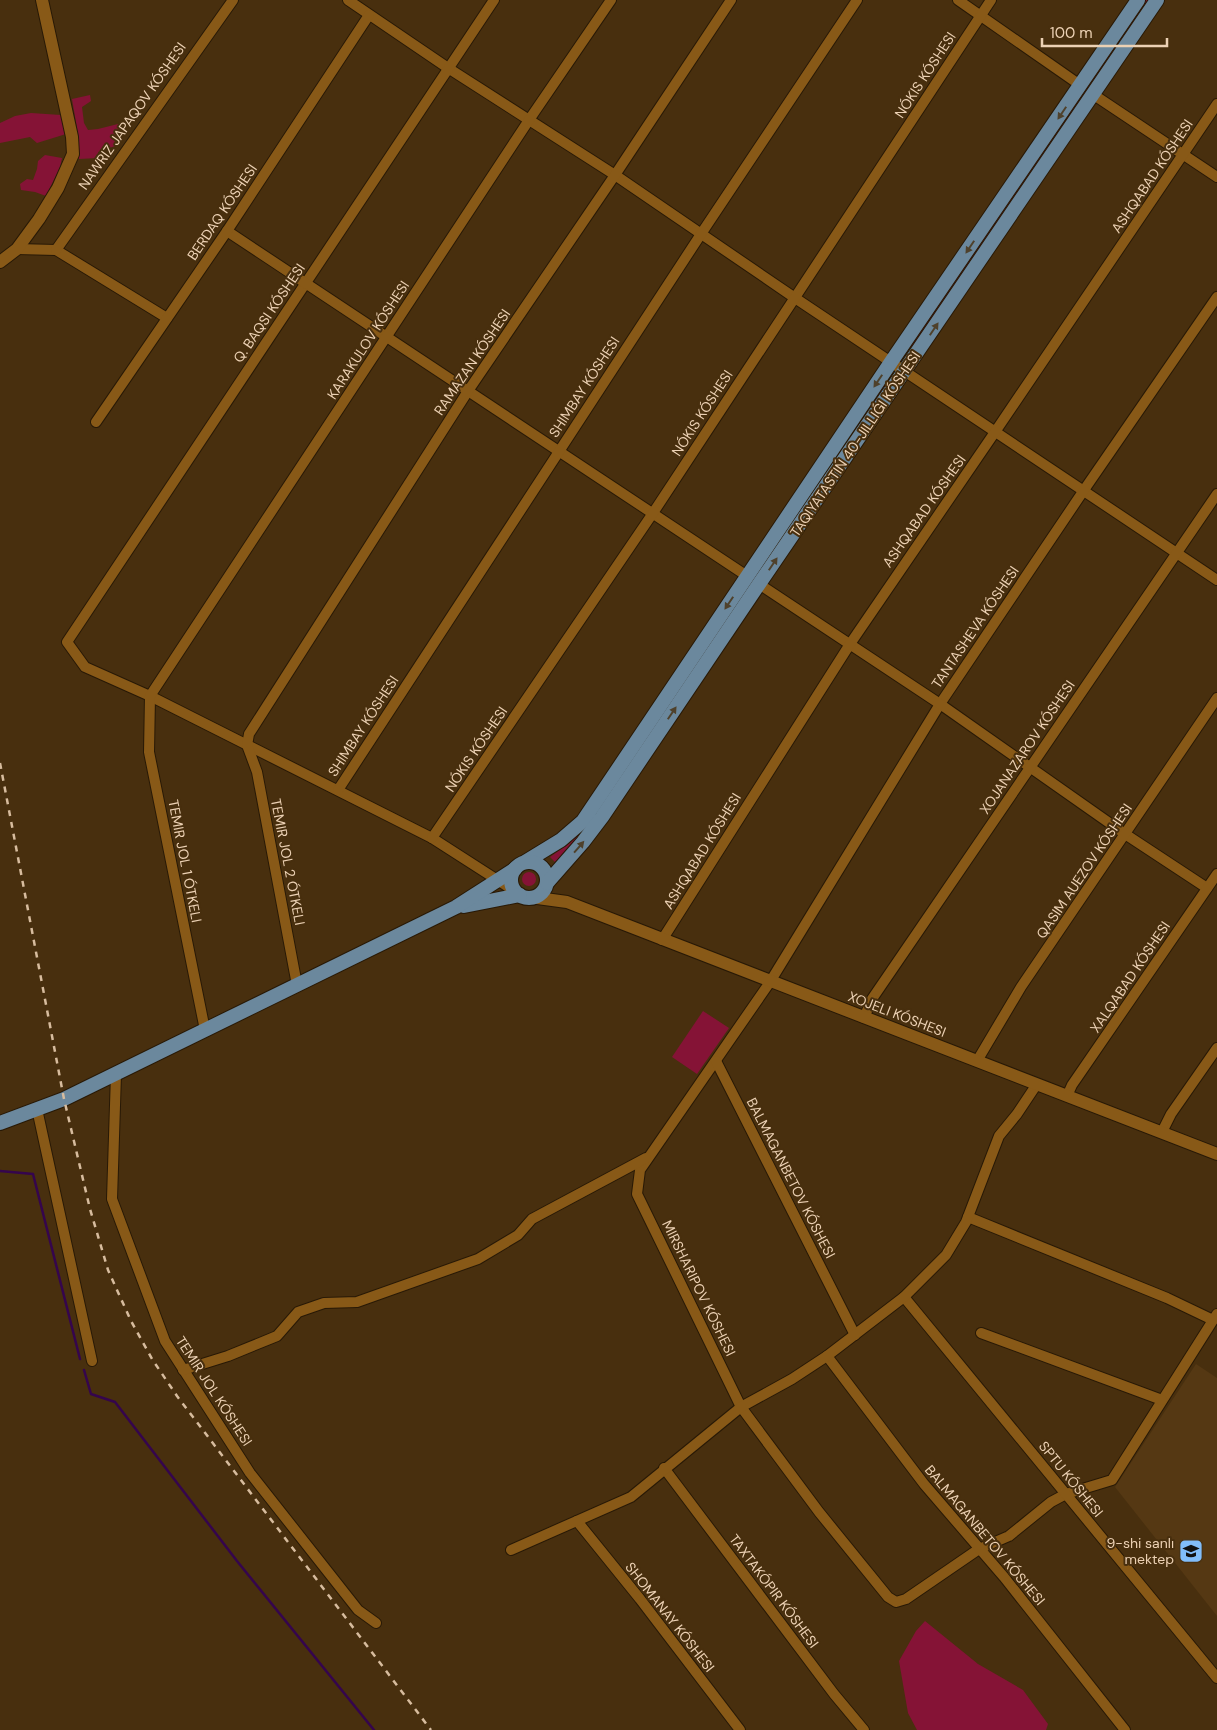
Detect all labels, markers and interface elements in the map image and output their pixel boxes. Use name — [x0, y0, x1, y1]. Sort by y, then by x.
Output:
scale bar — [1042, 15, 1167, 47]
text: 100 m — [1050, 23, 1093, 43]
street label: NÓKIS KÓSHESI — [890, 28, 960, 122]
street label: NAWRIZ JAPAQOV KÓSHESI — [74, 39, 190, 193]
one-way arrow — [1057, 106, 1067, 119]
street label: ASHQABAD KÓSHESI — [1107, 116, 1197, 236]
street label: BERDAQ KÓSHESI — [183, 160, 261, 264]
one-way arrow — [965, 240, 975, 254]
street label: Q. BAQSI KÓSHESI — [229, 260, 309, 366]
street label: KARAKULOV KÓSHESI — [323, 277, 413, 403]
street label: RAMAZAN KÓSHESI — [430, 305, 514, 419]
one-way arrow — [929, 322, 939, 336]
street label: SHIMBAY KÓSHESI — [545, 333, 623, 441]
street label: TAQIYATASTIŃ 40-JILLIǴI KÓSHESI — [786, 348, 924, 540]
street label: NÓKIS KÓSHESI — [667, 366, 737, 460]
one-way arrow — [873, 374, 883, 388]
street label: ASHQABAD KÓSHESI — [878, 451, 970, 571]
one-way arrow — [768, 557, 777, 571]
street label: TANTASHEVA KÓSHESI — [927, 562, 1023, 692]
one-way arrow — [724, 596, 734, 610]
street label: SHIMBAY KÓSHESI — [324, 672, 402, 780]
street label: XOJANAZAROV KÓSHESI — [975, 677, 1079, 817]
street label: NÓKIS KÓSHESI — [441, 703, 511, 795]
one-way arrow — [667, 706, 677, 720]
street label: ASHQABAD KÓSHESI — [659, 790, 745, 912]
street label: TEMIR JOL 2 ÓTKELI — [267, 797, 309, 927]
street label: TEMIR JOL 1 ÓTKELI — [164, 798, 206, 924]
street label: QASIM AUEZOV KÓSHESI — [1032, 800, 1136, 942]
one-way arrow — [573, 841, 585, 853]
street label: XALQABAD KÓSHESI — [1086, 918, 1174, 1036]
street label: XOJELI KÓSHESI — [846, 987, 948, 1041]
street label: BALMAGANBETOV KÓSHESI — [743, 1095, 839, 1261]
street label: MIRSHARIPOV KÓSHESI — [658, 1217, 740, 1359]
street label: TEMIR JOL KÓSHESI — [172, 1333, 256, 1449]
street label: SPTU KÓSHESI — [1035, 1437, 1107, 1521]
street label: BALMAGANBETOV KÓSHESI — [921, 1461, 1049, 1609]
street label: TAXTAKÓPIR KÓSHESI — [725, 1531, 823, 1651]
place label: 9-shi sanlı mektep — [1107, 1534, 1174, 1568]
school or university icon: 9-shi sanlı mektep — [1178, 1538, 1204, 1564]
street label: SHOMANAY KÓSHESI — [621, 1558, 719, 1676]

